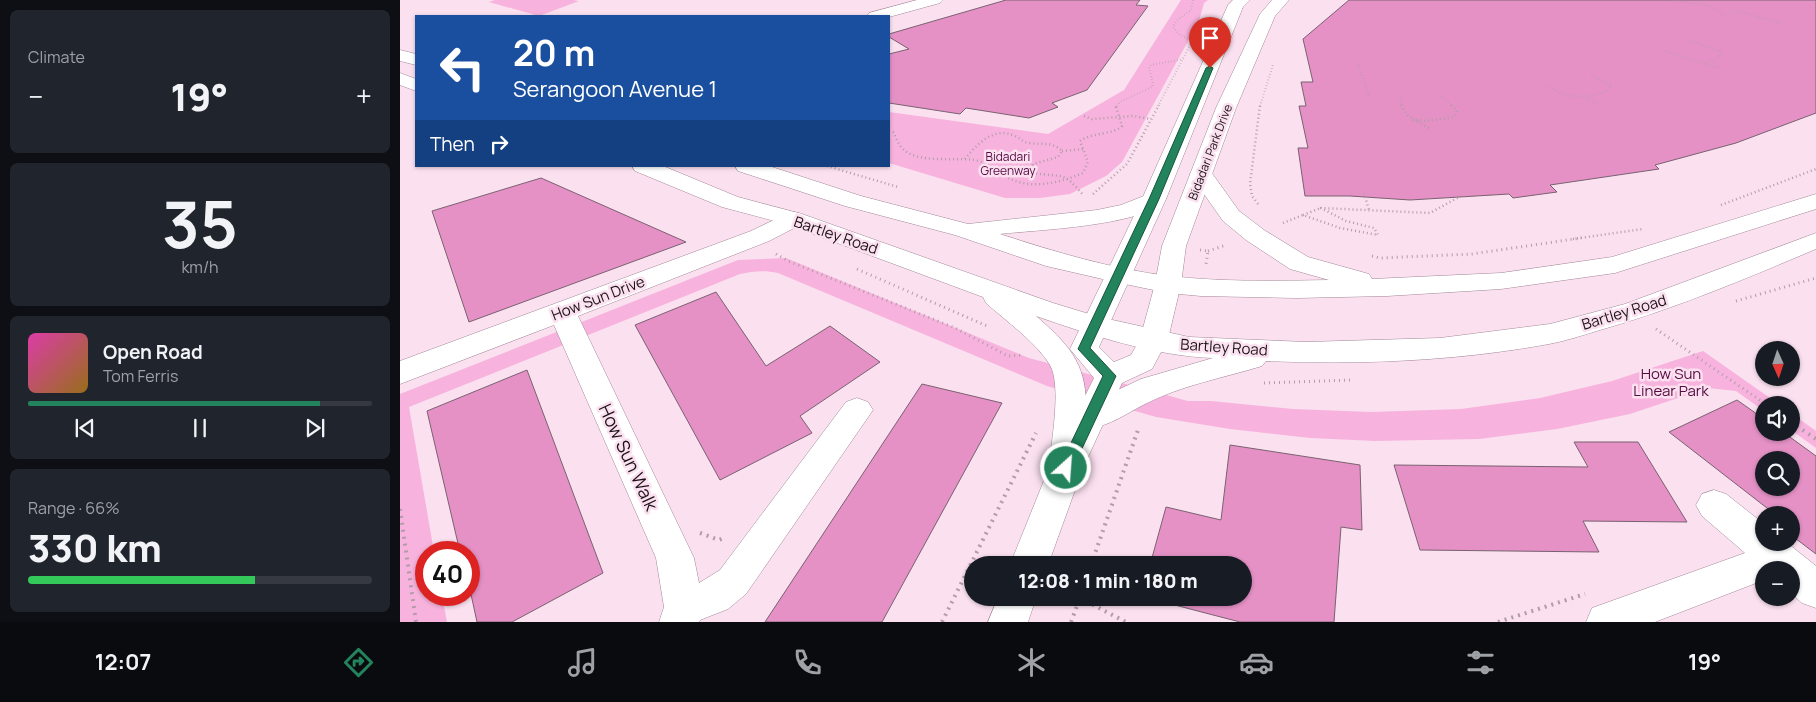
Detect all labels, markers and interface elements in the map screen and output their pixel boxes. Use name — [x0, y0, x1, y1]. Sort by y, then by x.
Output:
pin — [1189, 17, 1231, 68]
icon: arrive — [1196, 24, 1224, 52]
text: 20 m — [513, 29, 595, 77]
icon: left — [430, 35, 495, 100]
text: Climate — [28, 46, 85, 68]
text: 19° — [170, 70, 228, 122]
text: Serangoon Avenue 1 — [513, 74, 717, 104]
text: − — [28, 77, 43, 115]
text: + — [356, 77, 372, 115]
street label: Bidadari Park Drive — [1184, 102, 1236, 202]
icon: right — [485, 130, 513, 158]
text: Then — [430, 131, 475, 157]
park label: Bidadari Greenway — [980, 148, 1036, 179]
text: 35 — [162, 179, 238, 268]
street label: Bartley Road — [791, 211, 881, 259]
text: km/h — [181, 256, 219, 278]
street label: How Sun Drive — [548, 270, 648, 325]
street label: Bartley Road — [1579, 289, 1669, 335]
street label: Bartley Road — [1180, 333, 1268, 361]
text: Open Road — [103, 339, 203, 365]
north arrow — [1755, 341, 1800, 386]
map controls — [1755, 341, 1800, 606]
park label: How Sun Linear Park — [1633, 363, 1709, 401]
text: Tom Ferris — [103, 365, 178, 387]
button: sound — [1755, 396, 1800, 441]
street label: How Sun Walk — [594, 400, 665, 515]
icon: previous — [71, 414, 99, 442]
icon: pause — [186, 414, 214, 442]
icon: next — [301, 414, 329, 442]
position arrow — [1039, 441, 1091, 493]
button: search — [1755, 451, 1800, 496]
text: Range · 66% — [28, 497, 120, 519]
button: + — [1755, 506, 1800, 551]
text: 330 km — [28, 521, 162, 573]
speed limit sign: 40 — [415, 541, 480, 606]
button: − — [1755, 561, 1800, 606]
text: 12:08 · 1 min · 180 m — [1018, 568, 1198, 594]
icon: directions — [341, 645, 376, 680]
icon: music — [565, 645, 600, 680]
icon: phone — [790, 645, 825, 680]
icon: climate — [1014, 645, 1049, 680]
icon: car — [1239, 645, 1274, 680]
icon: filters — [1463, 645, 1498, 680]
text: 12:07 — [95, 647, 151, 677]
text: 19° — [1688, 647, 1721, 677]

